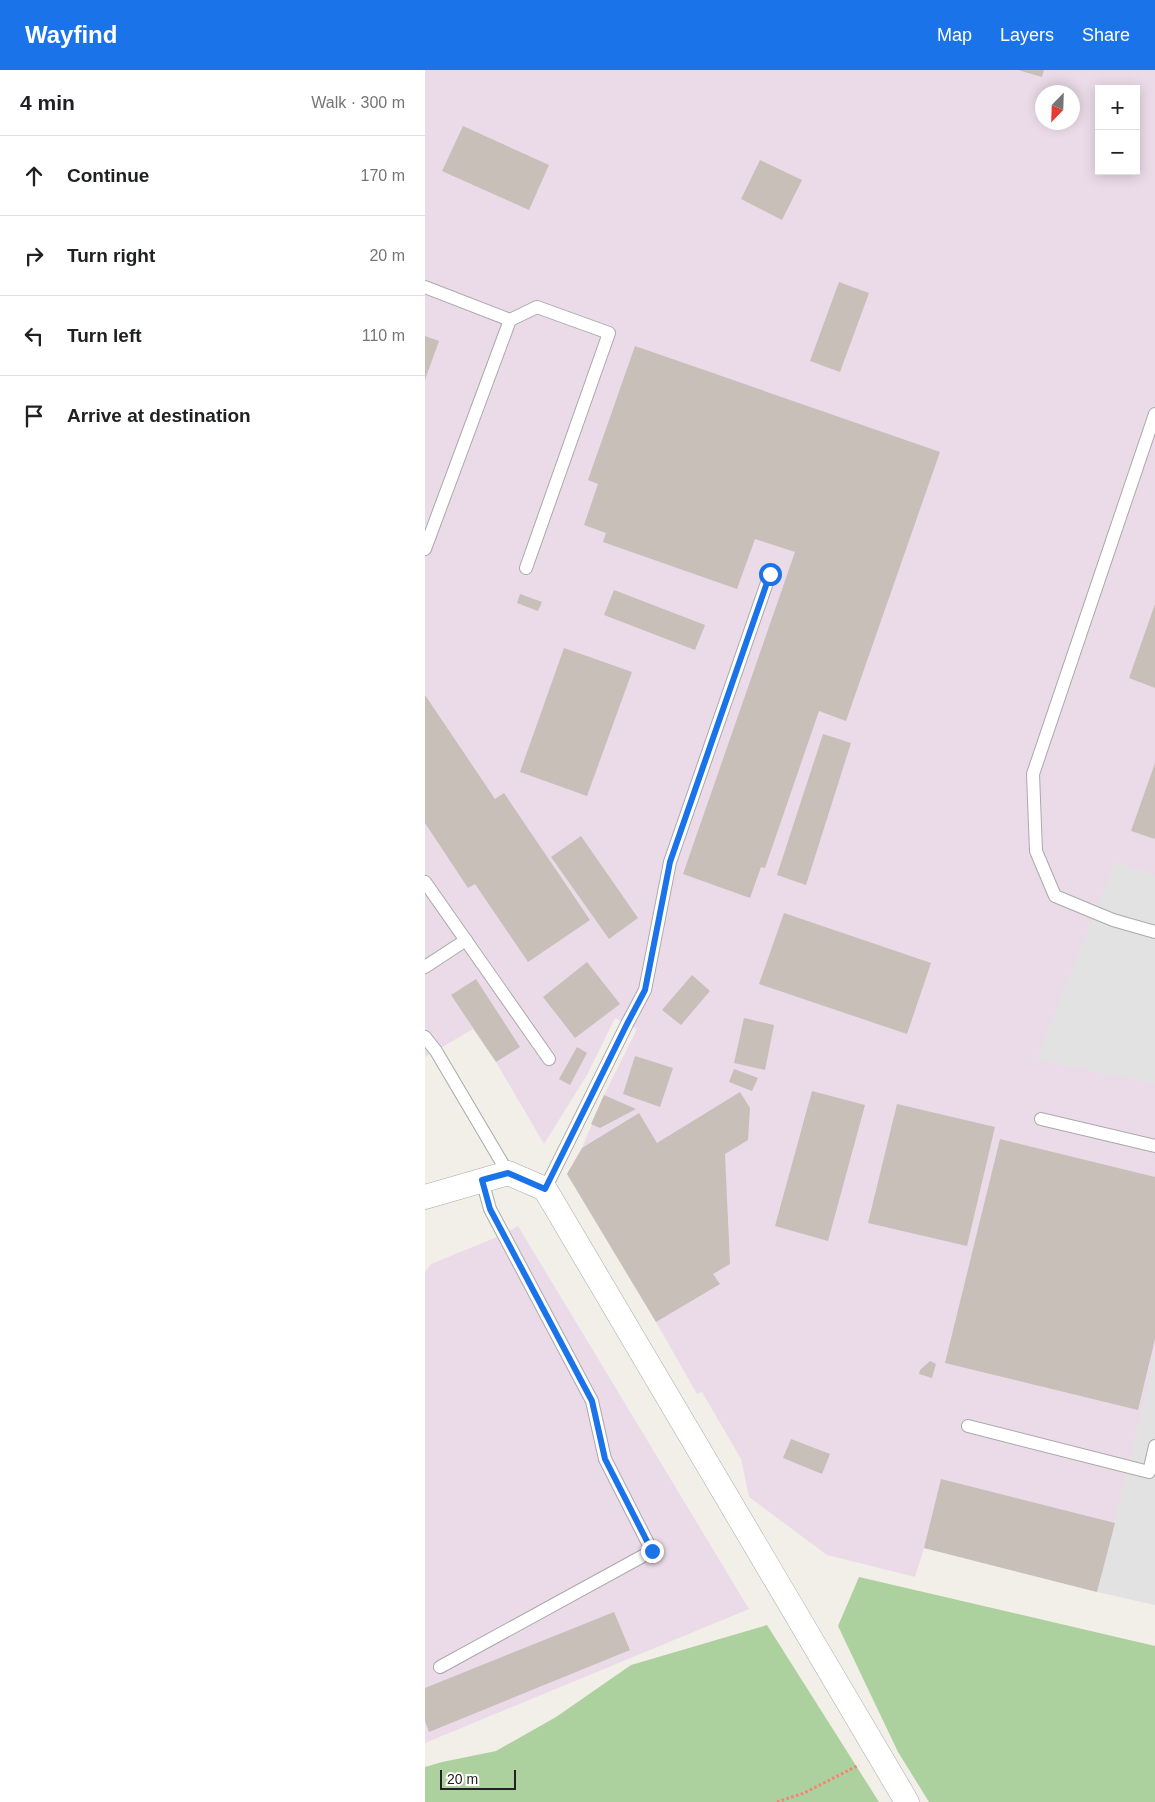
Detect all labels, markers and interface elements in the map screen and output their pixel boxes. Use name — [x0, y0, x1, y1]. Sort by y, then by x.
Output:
text: Wayfind — [25, 21, 117, 48]
text: Map — [937, 25, 972, 45]
text: Layers — [1000, 25, 1054, 45]
text: Share — [1082, 25, 1130, 45]
north arrow — [1035, 85, 1080, 130]
map controls — [1095, 85, 1140, 175]
button: + — [1095, 85, 1140, 130]
text: 4 min — [20, 91, 75, 114]
text: Walk · 300 m — [311, 94, 405, 111]
button: − — [1095, 130, 1140, 175]
icon: ahead — [20, 162, 48, 190]
text: Continue — [67, 165, 149, 186]
text: 170 m — [361, 167, 405, 184]
icon: right — [20, 242, 48, 270]
text: Turn right — [67, 245, 155, 266]
text: 20 m — [369, 247, 405, 264]
icon: left — [20, 322, 48, 350]
text: Turn left — [67, 325, 142, 346]
text: 110 m — [362, 327, 405, 344]
icon: arrive — [20, 402, 48, 430]
text: Arrive at destination — [67, 405, 251, 426]
route start — [759, 563, 782, 586]
route end — [641, 1540, 664, 1563]
scale bar — [440, 1767, 516, 1790]
text: 20 m — [447, 1771, 478, 1787]

